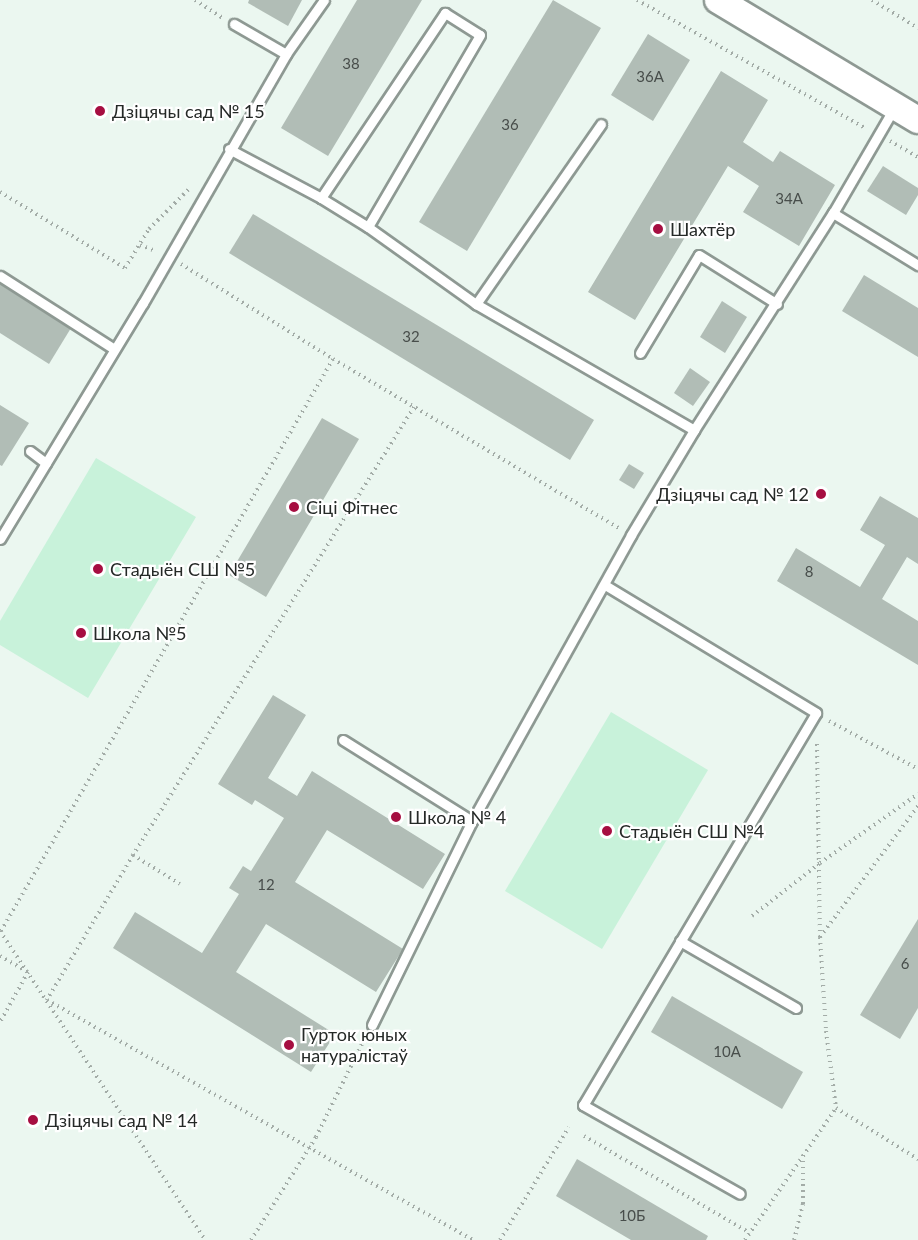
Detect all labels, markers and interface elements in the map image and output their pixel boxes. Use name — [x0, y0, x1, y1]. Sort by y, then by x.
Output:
house number: 38 — [342, 55, 360, 73]
house number: 36А — [636, 68, 664, 86]
place label: Дзіцячы сад № 15 — [112, 100, 265, 122]
marker: Дзіцячы сад № 15 — [93, 104, 107, 118]
house number: 36 — [501, 116, 519, 134]
house number: 34А — [775, 190, 803, 208]
place label: Шахтёр — [670, 218, 735, 240]
marker: Шахтёр — [651, 222, 665, 236]
house number: 32 — [402, 328, 420, 346]
place label: Дзіцячы сад № 12 — [656, 483, 809, 505]
marker: Дзіцячы сад № 12 — [814, 487, 828, 501]
place label: Сіці Фітнес — [306, 496, 398, 518]
marker: Сіці Фітнес — [287, 500, 301, 514]
place label: Стадыён СШ №5 — [110, 558, 255, 580]
marker: Стадыён СШ №5 — [91, 562, 105, 576]
house number: 8 — [805, 563, 813, 581]
place label: Школа №5 — [93, 622, 186, 644]
marker: Школа №5 — [74, 626, 88, 640]
place label: Школа № 4 — [408, 806, 506, 828]
marker: Школа № 4 — [389, 810, 403, 824]
place label: Стадыён СШ №4 — [619, 820, 764, 842]
marker: Стадыён СШ №4 — [600, 824, 614, 838]
house number: 12 — [257, 876, 275, 894]
house number: 6 — [901, 955, 909, 973]
place label: Гурток юных натуралістаў — [301, 1024, 408, 1066]
marker: Гурток юных натуралістаў — [282, 1038, 296, 1052]
house number: 10А — [713, 1043, 741, 1061]
place label: Дзіцячы сад № 14 — [45, 1109, 198, 1131]
marker: Дзіцячы сад № 14 — [26, 1113, 40, 1127]
house number: 10Б — [619, 1207, 645, 1225]

